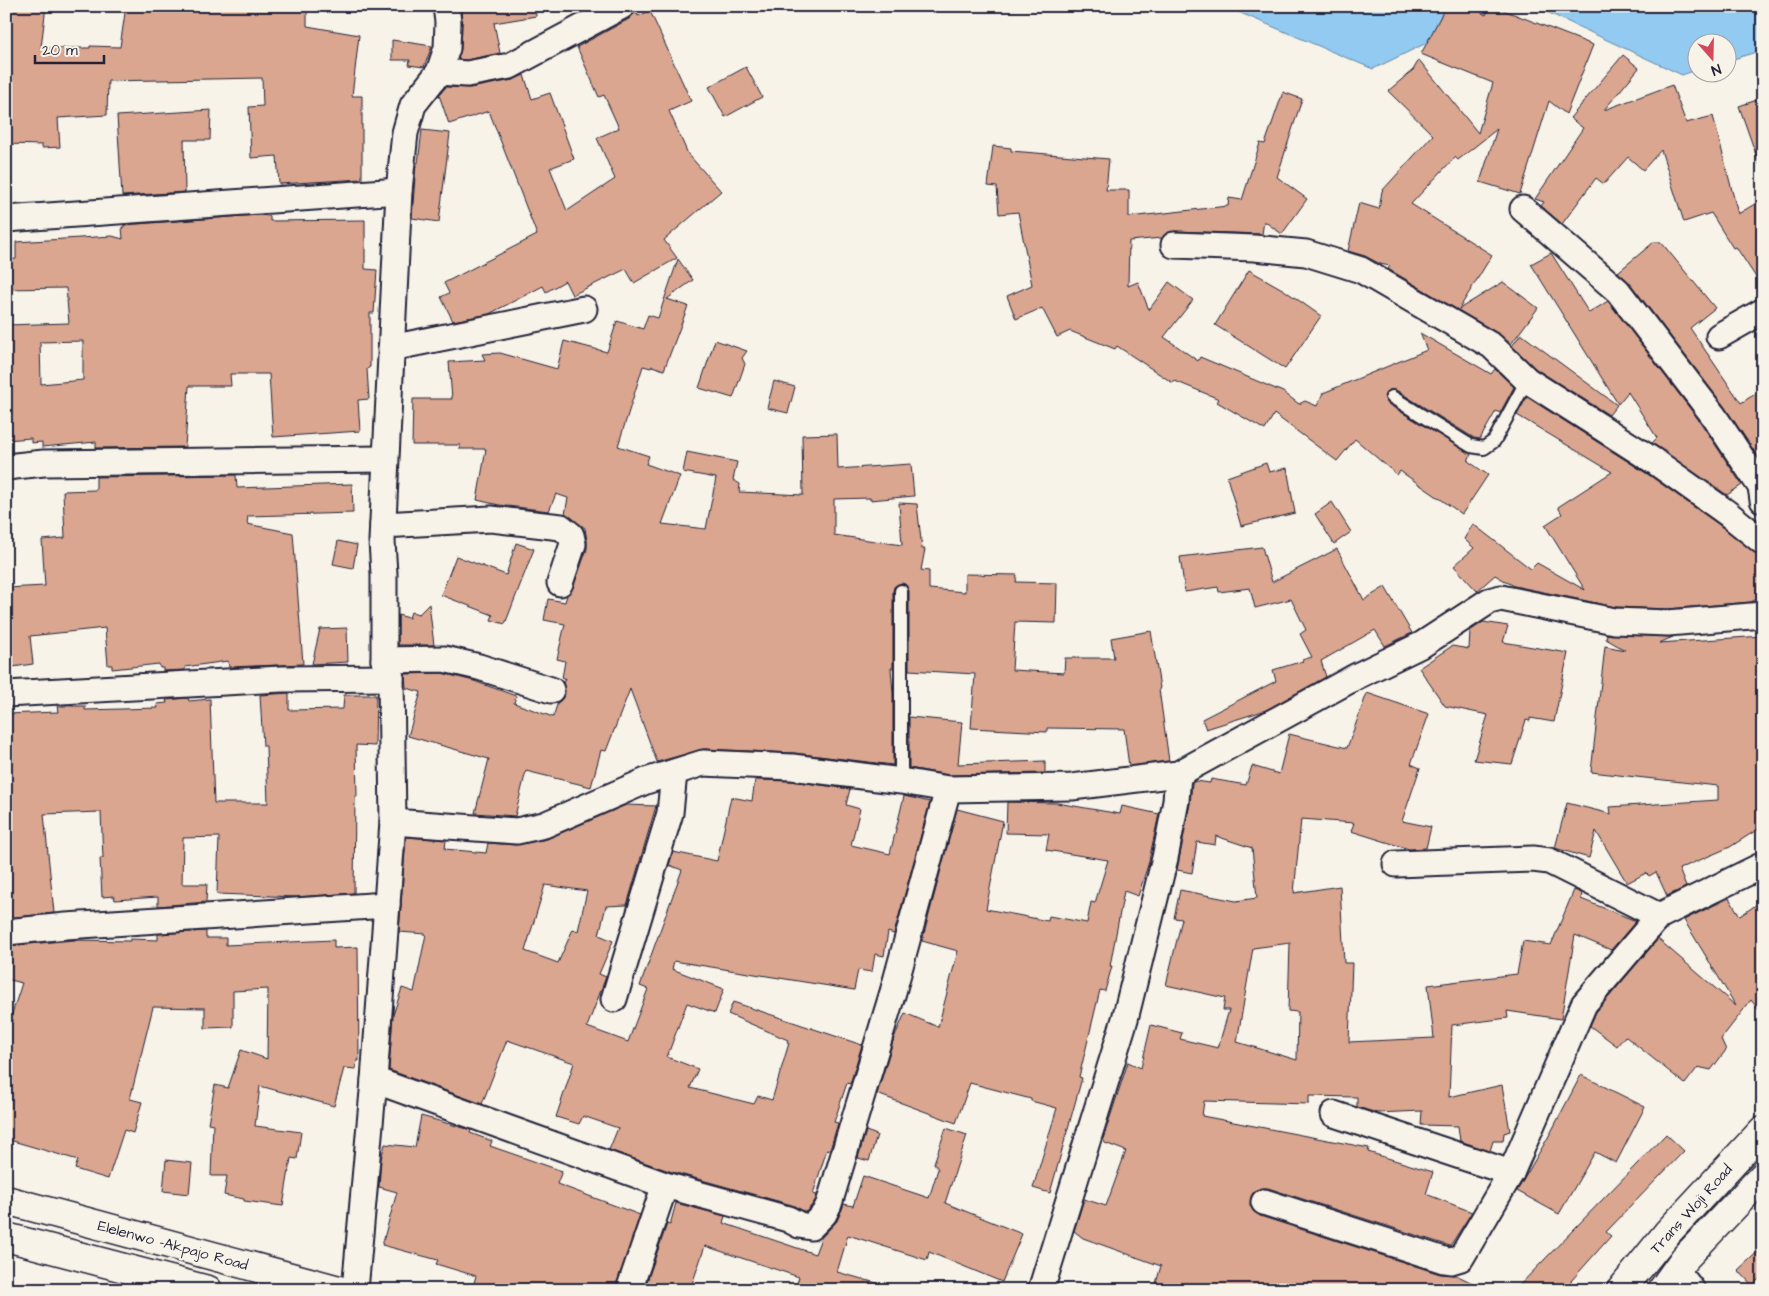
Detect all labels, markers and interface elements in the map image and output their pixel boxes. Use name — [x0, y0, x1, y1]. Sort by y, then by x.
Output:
scale bar — [35, 32, 104, 64]
north arrow — [1686, 32, 1736, 82]
text: 20 m — [42, 40, 78, 61]
text: N — [1708, 58, 1724, 80]
street label: Trans Woji Road — [1645, 1160, 1738, 1259]
street label: Elelenwo -Akpajo Road — [95, 1215, 251, 1276]

